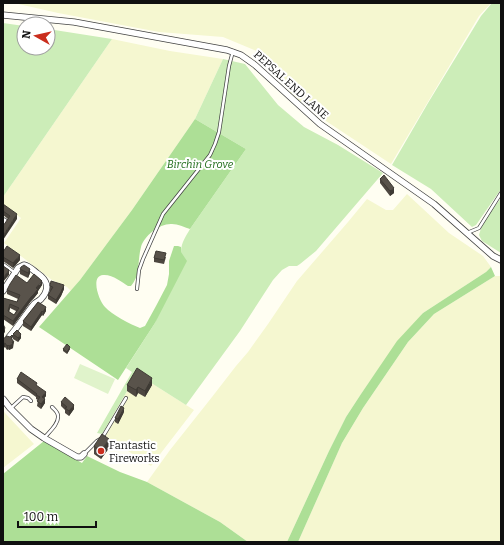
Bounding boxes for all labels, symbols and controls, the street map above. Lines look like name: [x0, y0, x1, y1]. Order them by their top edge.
north arrow: [16, 16, 56, 56]
text: N: [20, 29, 34, 40]
street label: PEPSAL END LANE: [251, 48, 331, 122]
park label: Birchin Grove: [167, 158, 234, 171]
place label: Fantastic Fireworks: [109, 439, 159, 465]
marker: Fantastic Fireworks: [96, 446, 106, 456]
scale bar: [18, 503, 96, 529]
text: 100 m: [24, 510, 59, 524]

